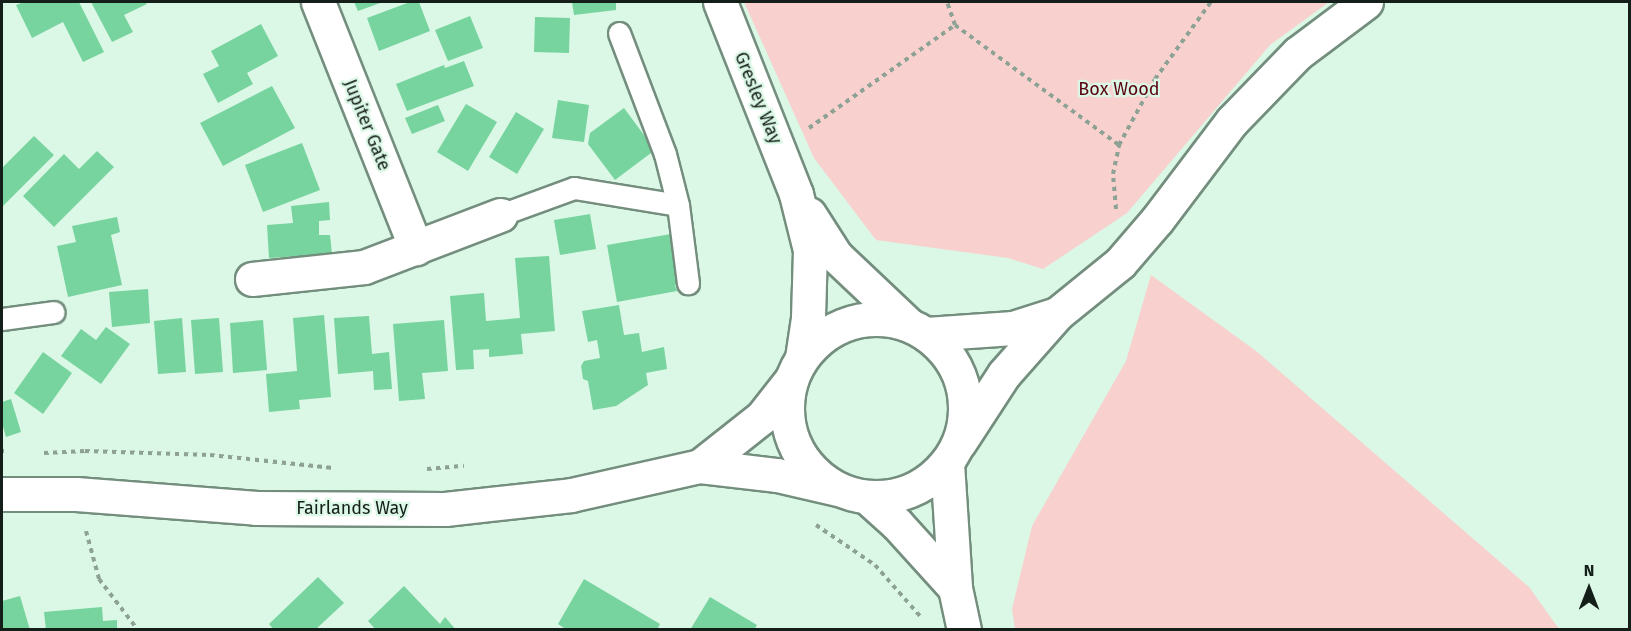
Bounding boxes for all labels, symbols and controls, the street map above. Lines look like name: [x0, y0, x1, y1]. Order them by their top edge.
street label: Gresley Way: [730, 49, 786, 147]
street label: Jupiter Gate: [339, 76, 395, 174]
park label: Box Wood: [1078, 78, 1160, 100]
street label: Fairlands Way: [296, 497, 408, 519]
north arrow: [1559, 559, 1619, 619]
text: N: [1584, 561, 1594, 580]

